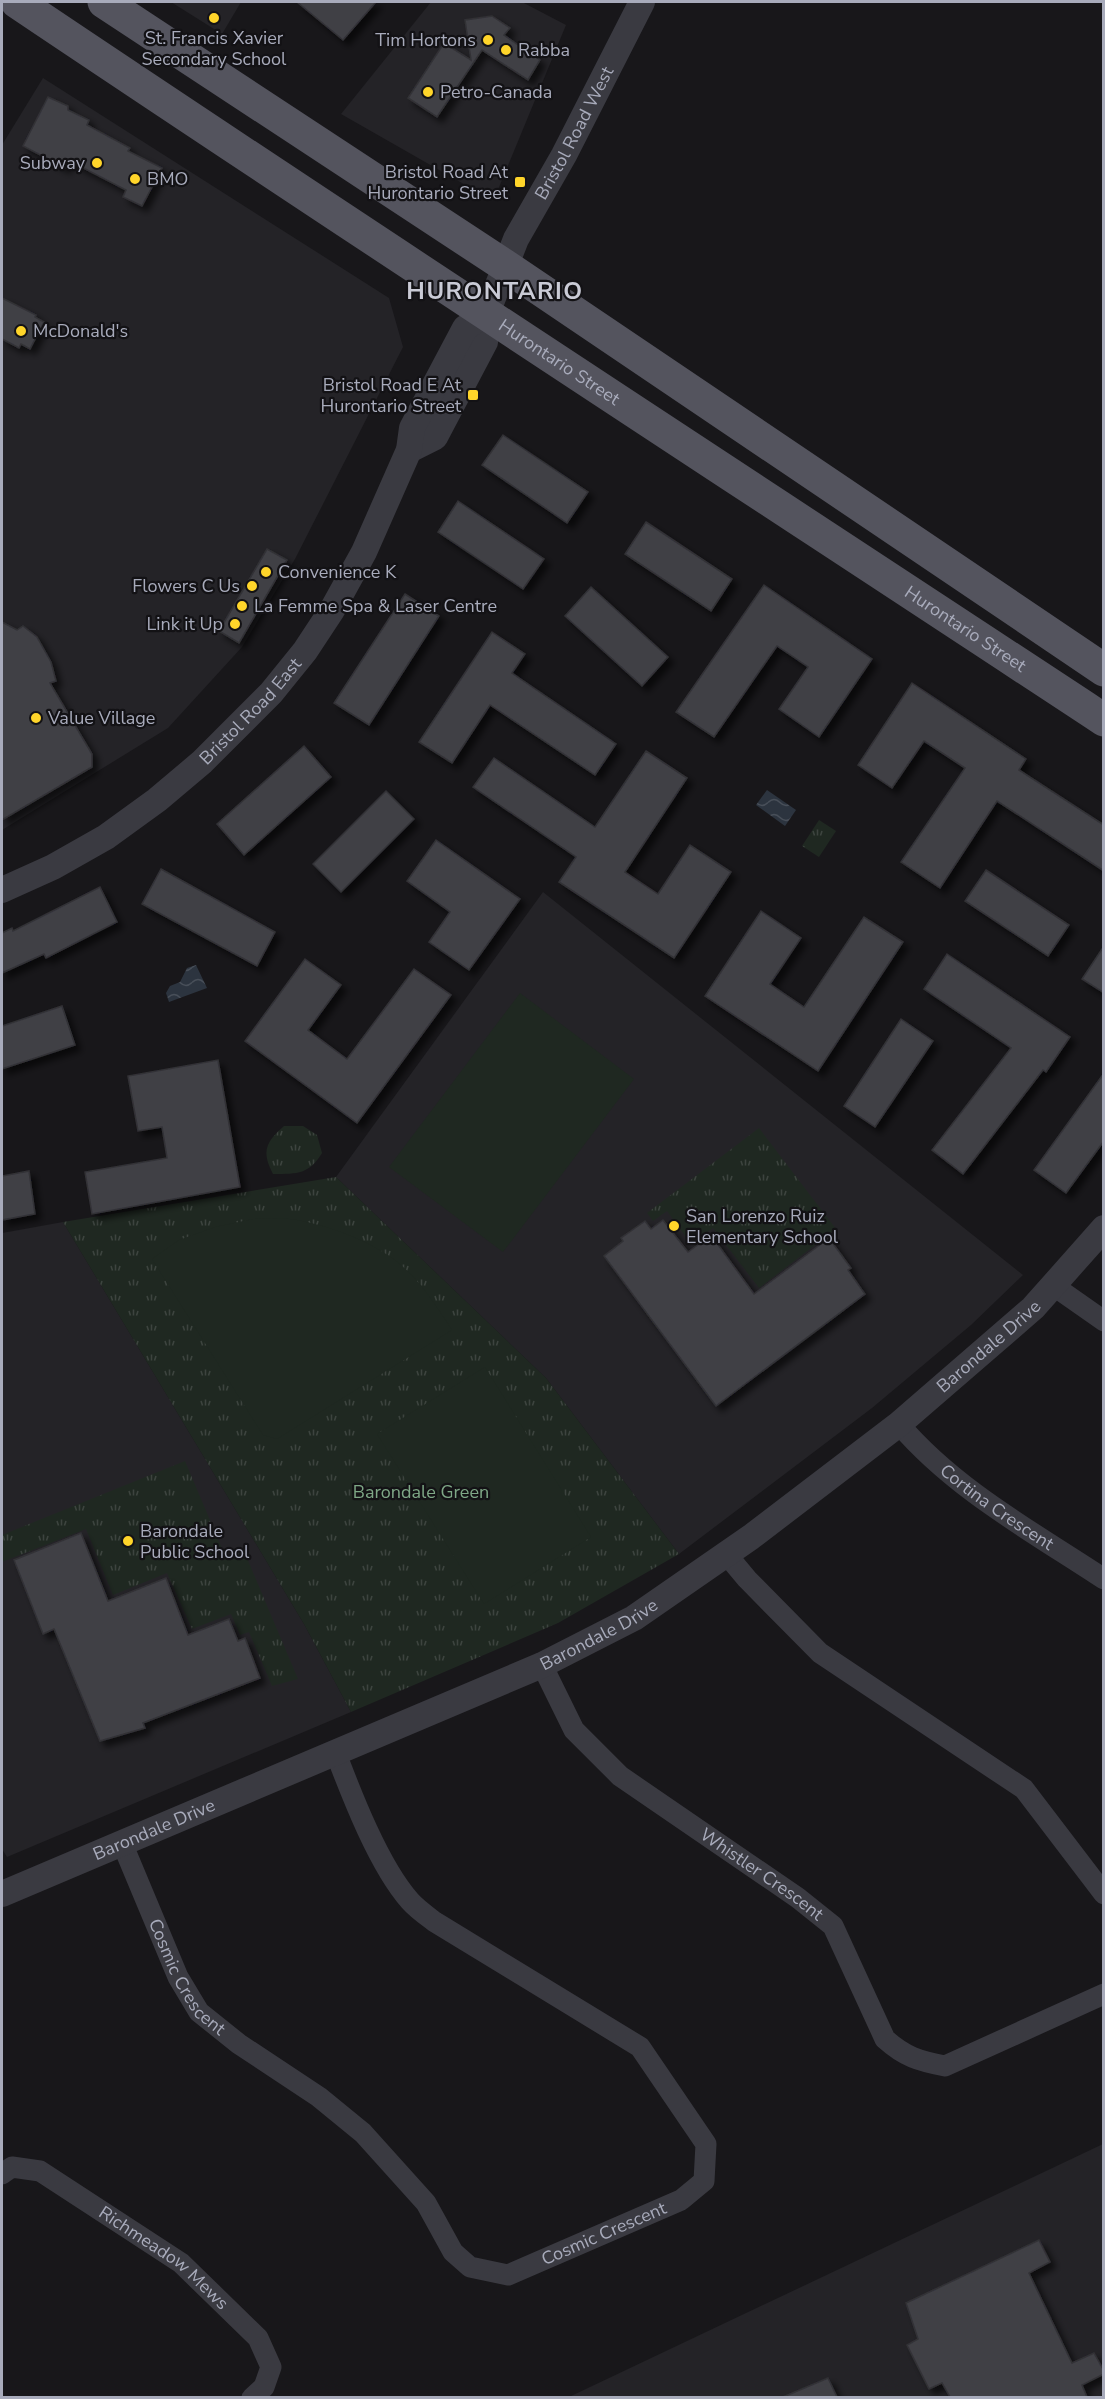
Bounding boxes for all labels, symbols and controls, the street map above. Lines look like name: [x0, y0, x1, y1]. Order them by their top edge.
marker: St. Francis Xavier Secondary School: [207, 11, 221, 25]
place label: St. Francis Xavier Secondary School: [142, 26, 287, 71]
place label: Tim Hortons: [375, 28, 476, 52]
marker: Tim Hortons: [481, 33, 495, 47]
place label: Rabba: [518, 38, 570, 62]
marker: Rabba: [499, 43, 513, 57]
street label: Bristol Road West: [529, 62, 619, 204]
place label: Petro-Canada: [440, 80, 552, 104]
marker: Petro-Canada: [421, 85, 435, 99]
place label: Subway: [20, 151, 86, 175]
marker: Subway: [90, 156, 104, 170]
place label: Bristol Road At Hurontario Street: [367, 160, 509, 205]
place label: BMO: [147, 167, 188, 191]
marker: BMO: [128, 172, 142, 186]
marker: Bristol Road At Hurontario Street: [513, 175, 527, 189]
district label: HURONTARIO: [406, 275, 584, 307]
street label: Hurontario Street: [494, 313, 625, 411]
place label: McDonald's: [33, 319, 128, 343]
marker: McDonald's: [14, 324, 28, 338]
place label: Bristol Road E At Hurontario Street: [320, 373, 462, 418]
marker: Bristol Road E At Hurontario Street: [466, 388, 480, 402]
place label: Convenience K: [278, 560, 397, 584]
marker: Convenience K: [259, 565, 273, 579]
place label: Flowers C Us: [132, 574, 240, 598]
marker: Flowers C Us: [245, 579, 259, 593]
street label: Hurontario Street: [900, 580, 1031, 678]
place label: La Femme Spa & Laser Centre: [254, 594, 497, 618]
marker: La Femme Spa & Laser Centre: [235, 599, 249, 613]
place label: Link it Up: [147, 612, 223, 636]
marker: Link it Up: [228, 617, 242, 631]
street label: Bristol Road East: [194, 652, 307, 770]
place label: Value Village: [47, 706, 155, 730]
marker: Value Village: [29, 711, 43, 725]
place label: San Lorenzo Ruiz Elementary School: [686, 1204, 839, 1249]
marker: San Lorenzo Ruiz Elementary School: [667, 1219, 681, 1233]
street label: Barondale Drive: [931, 1295, 1046, 1398]
street label: Cortina Crescent: [935, 1459, 1059, 1556]
park label: Barondale Green: [353, 1480, 489, 1504]
place label: Barondale Public School: [140, 1519, 250, 1564]
marker: Barondale Public School: [121, 1534, 135, 1548]
street label: Barondale Drive: [536, 1593, 663, 1676]
street label: Barondale Drive: [89, 1793, 219, 1866]
street label: Whistler Crescent: [695, 1822, 829, 1926]
street label: Cosmic Crescent: [143, 1915, 231, 2041]
street label: Cosmic Crescent: [538, 2196, 670, 2271]
street label: Richmeadow Mews: [94, 2201, 234, 2315]

